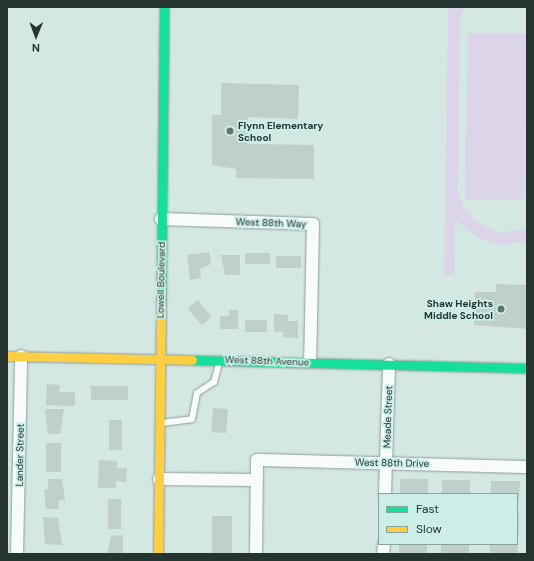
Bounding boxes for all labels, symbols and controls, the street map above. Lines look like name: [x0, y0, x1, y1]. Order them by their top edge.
north arrow: [16, 16, 56, 56]
text: N: [32, 41, 40, 55]
place label: Flynn Elementary School: [238, 119, 323, 142]
marker: Flynn Elementary School: [225, 126, 235, 136]
street label: West 88th Way: [235, 216, 307, 230]
street label: Lowell Boulevard: [154, 242, 168, 318]
place label: Shaw Heights Middle School: [424, 297, 493, 320]
marker: Shaw Heights Middle School: [496, 304, 506, 314]
street label: West 88th Avenue: [224, 354, 310, 368]
street label: Meade Street: [381, 386, 395, 448]
street label: Lander Street: [13, 423, 27, 487]
street label: West 88th Drive: [355, 456, 429, 470]
legend: [378, 493, 518, 545]
text: Fast: [416, 501, 439, 517]
text: Slow: [416, 521, 442, 537]

